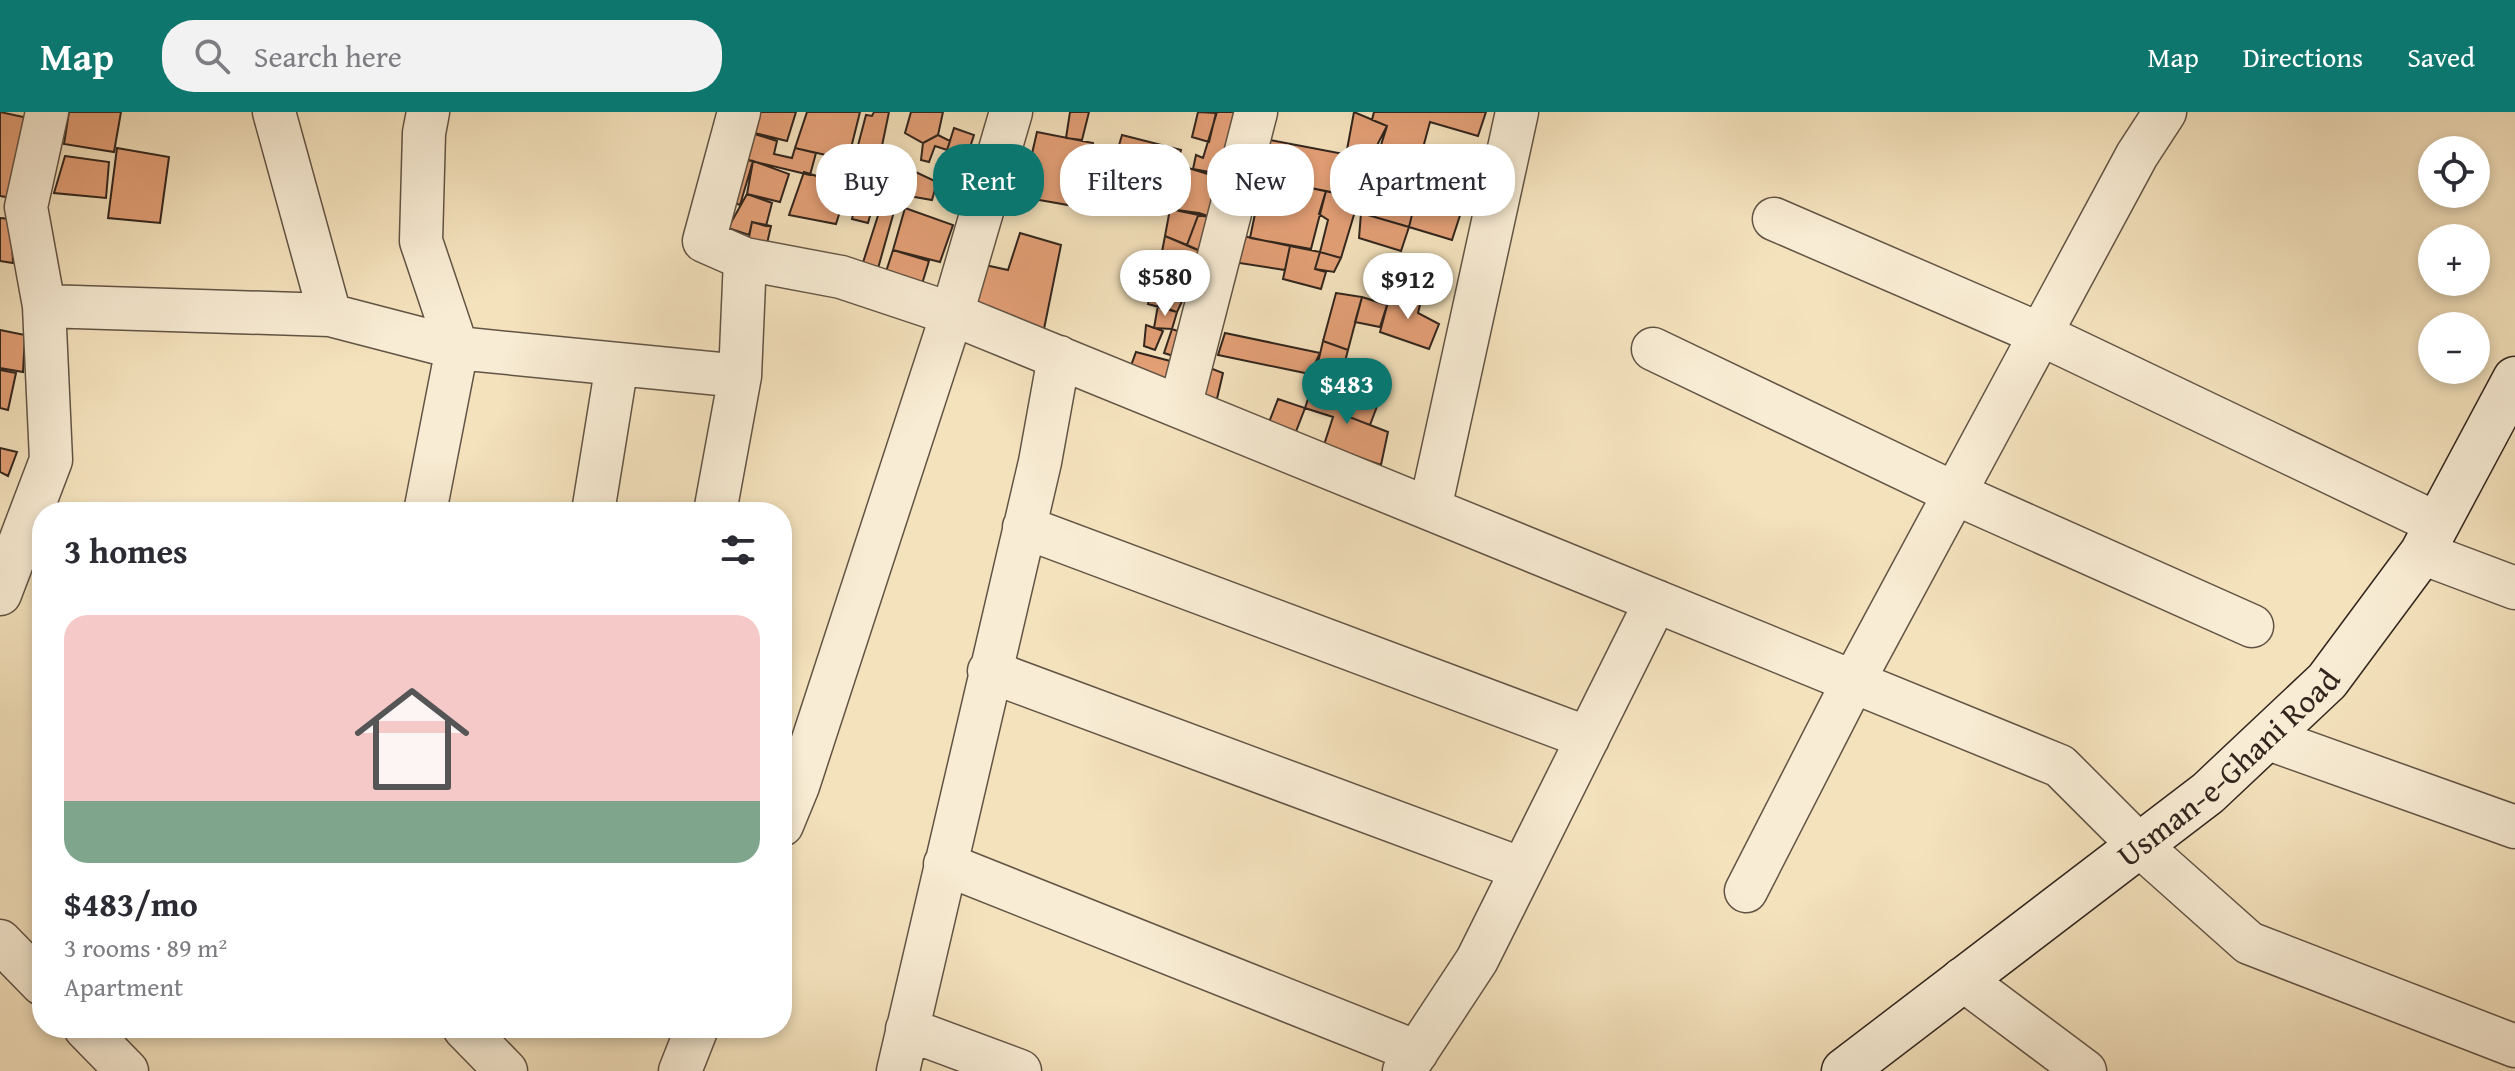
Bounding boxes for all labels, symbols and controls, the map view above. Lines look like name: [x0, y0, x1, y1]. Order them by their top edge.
search box: [162, 20, 722, 92]
text: Map: [40, 28, 114, 84]
icon: search: [190, 34, 234, 78]
text: Search here: [254, 34, 402, 78]
text: Map: [2147, 36, 2199, 77]
text: Directions: [2243, 36, 2363, 77]
text: Saved: [2407, 36, 2475, 77]
map controls: [2418, 136, 2490, 384]
button: locate: [2418, 136, 2490, 208]
chip: Buy: [816, 144, 917, 216]
chip: Rent: [933, 144, 1044, 216]
chip: Filters: [1060, 144, 1191, 216]
chip: New: [1207, 144, 1314, 216]
chip: Apartment: [1330, 144, 1515, 216]
button: +: [2418, 224, 2490, 296]
pin: $580: [1118, 250, 1212, 318]
pin: $912: [1361, 253, 1455, 321]
text: $580: [1138, 256, 1192, 295]
text: $912: [1381, 259, 1435, 298]
button: −: [2418, 312, 2490, 384]
pin: $483: [1300, 358, 1394, 426]
text: $483: [1320, 364, 1374, 403]
text: 3 homes: [64, 526, 188, 575]
icon: filters: [716, 528, 760, 572]
street label: Usman-e-Ghani Road: [2106, 659, 2351, 878]
icon: home: [340, 667, 484, 811]
text: $483/mo: [64, 879, 198, 928]
text: 3 rooms · 89 m²: [64, 928, 227, 967]
text: Apartment: [64, 967, 183, 1006]

